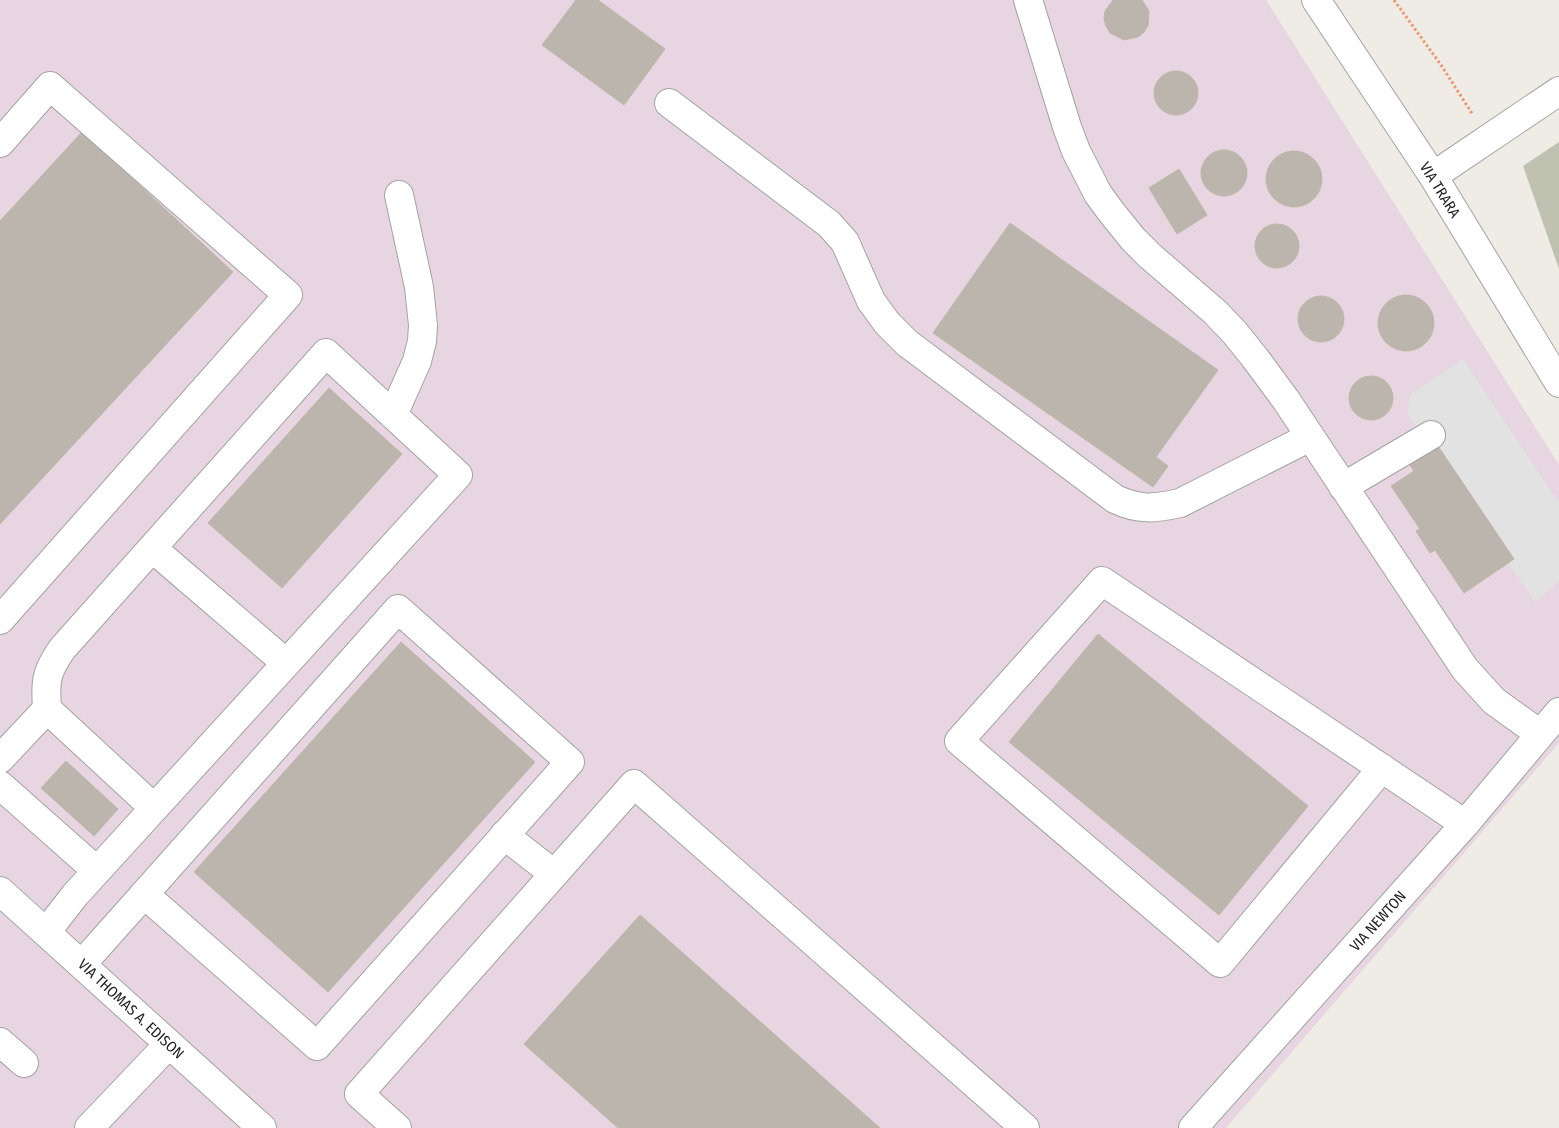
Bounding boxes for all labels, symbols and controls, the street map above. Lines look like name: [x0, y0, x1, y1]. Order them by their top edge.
street label: VIA TRARA: [1416, 159, 1464, 221]
street label: VIA NEWTON: [1346, 887, 1410, 955]
street label: VIA THOMAS A. EDISON: [74, 955, 188, 1063]

